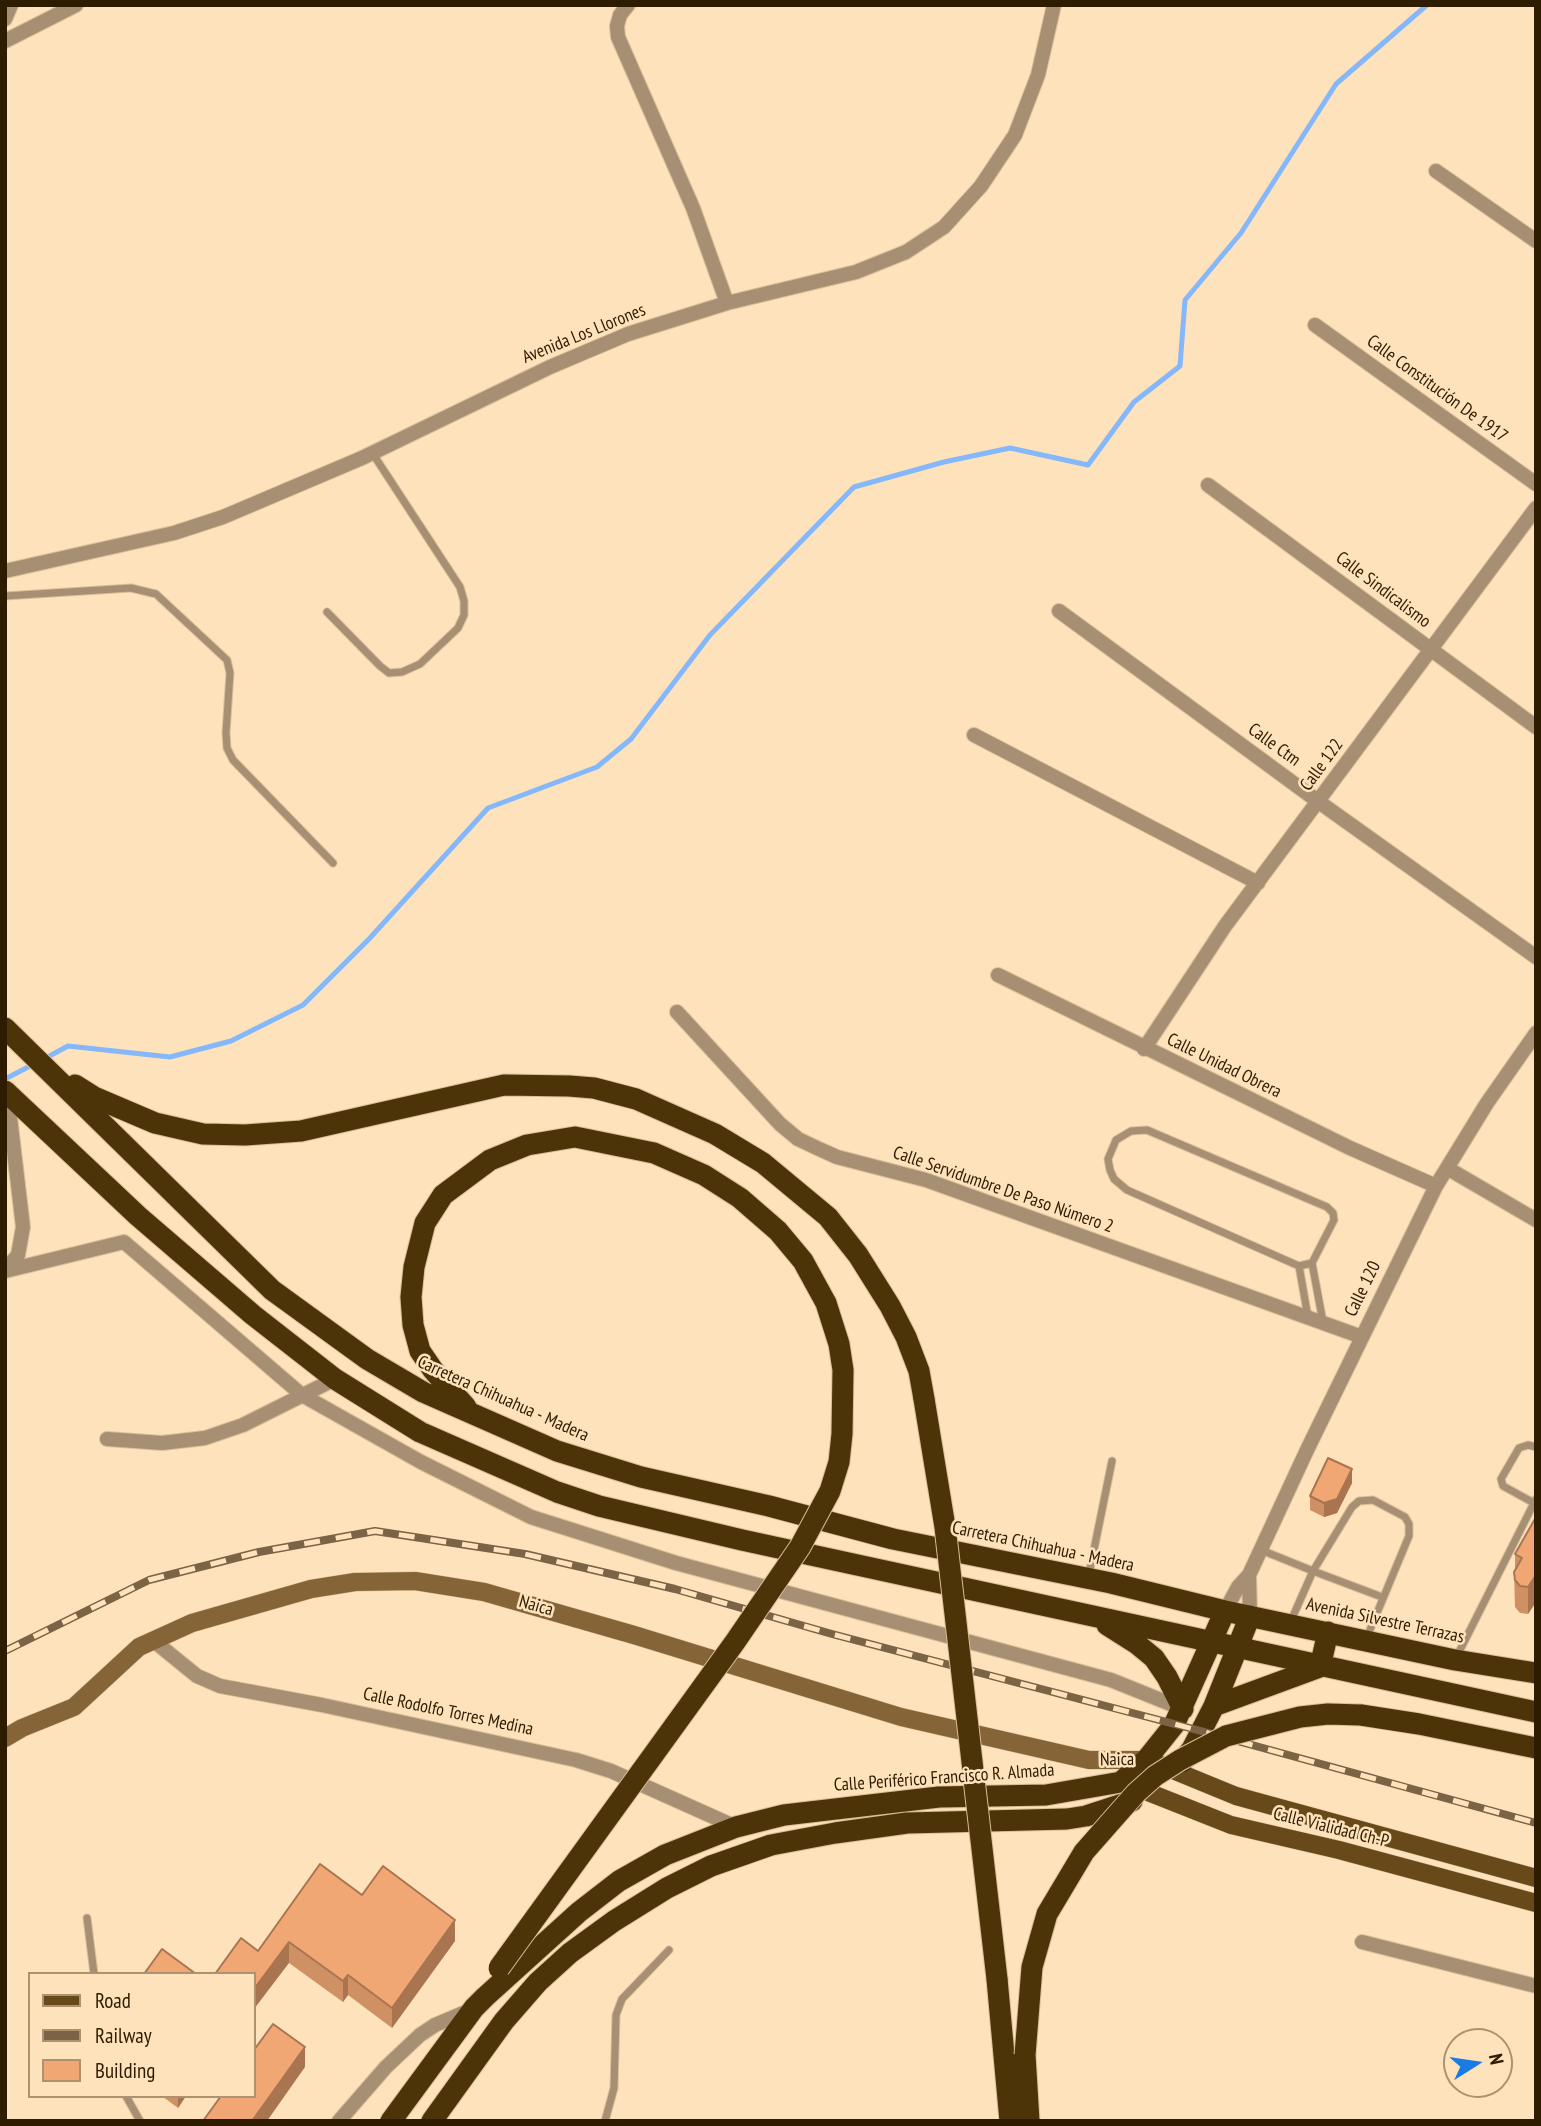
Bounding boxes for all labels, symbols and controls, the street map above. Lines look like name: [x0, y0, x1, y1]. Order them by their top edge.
street label: Avenida Los Llorones: [519, 299, 649, 369]
street label: Calle Constitución De 1917: [1362, 331, 1512, 447]
street label: Calle Sindicalismo: [1331, 547, 1435, 633]
street label: Calle Ctm: [1244, 719, 1304, 771]
street label: Calle 122: [1296, 735, 1348, 795]
street label: Calle Unidad Obrera: [1163, 1029, 1285, 1103]
street label: Calle Servidumbre De Paso Número 2: [890, 1142, 1116, 1238]
street label: Calle 120: [1340, 1258, 1386, 1320]
street label: Carretera Chihuahua - Madera: [414, 1351, 592, 1447]
street label: Carretera Chihuahua - Madera: [950, 1517, 1136, 1577]
street label: Naica: [516, 1591, 556, 1621]
street label: Avenida Silvestre Terrazas: [1304, 1594, 1466, 1648]
street label: Calle Rodolfo Torres Medina: [361, 1683, 535, 1741]
street label: Naica: [1100, 1749, 1134, 1771]
street label: Calle Periférico Francisco R. Almada: [833, 1760, 1055, 1796]
street label: Calle Vialidad Ch-P: [1271, 1803, 1391, 1853]
legend: [28, 1972, 256, 2098]
text: Road: [95, 1987, 131, 2014]
text: Railway: [95, 2022, 152, 2049]
north arrow: [1443, 2028, 1513, 2098]
text: N: [1484, 2052, 1509, 2067]
text: Building: [95, 2057, 155, 2084]

